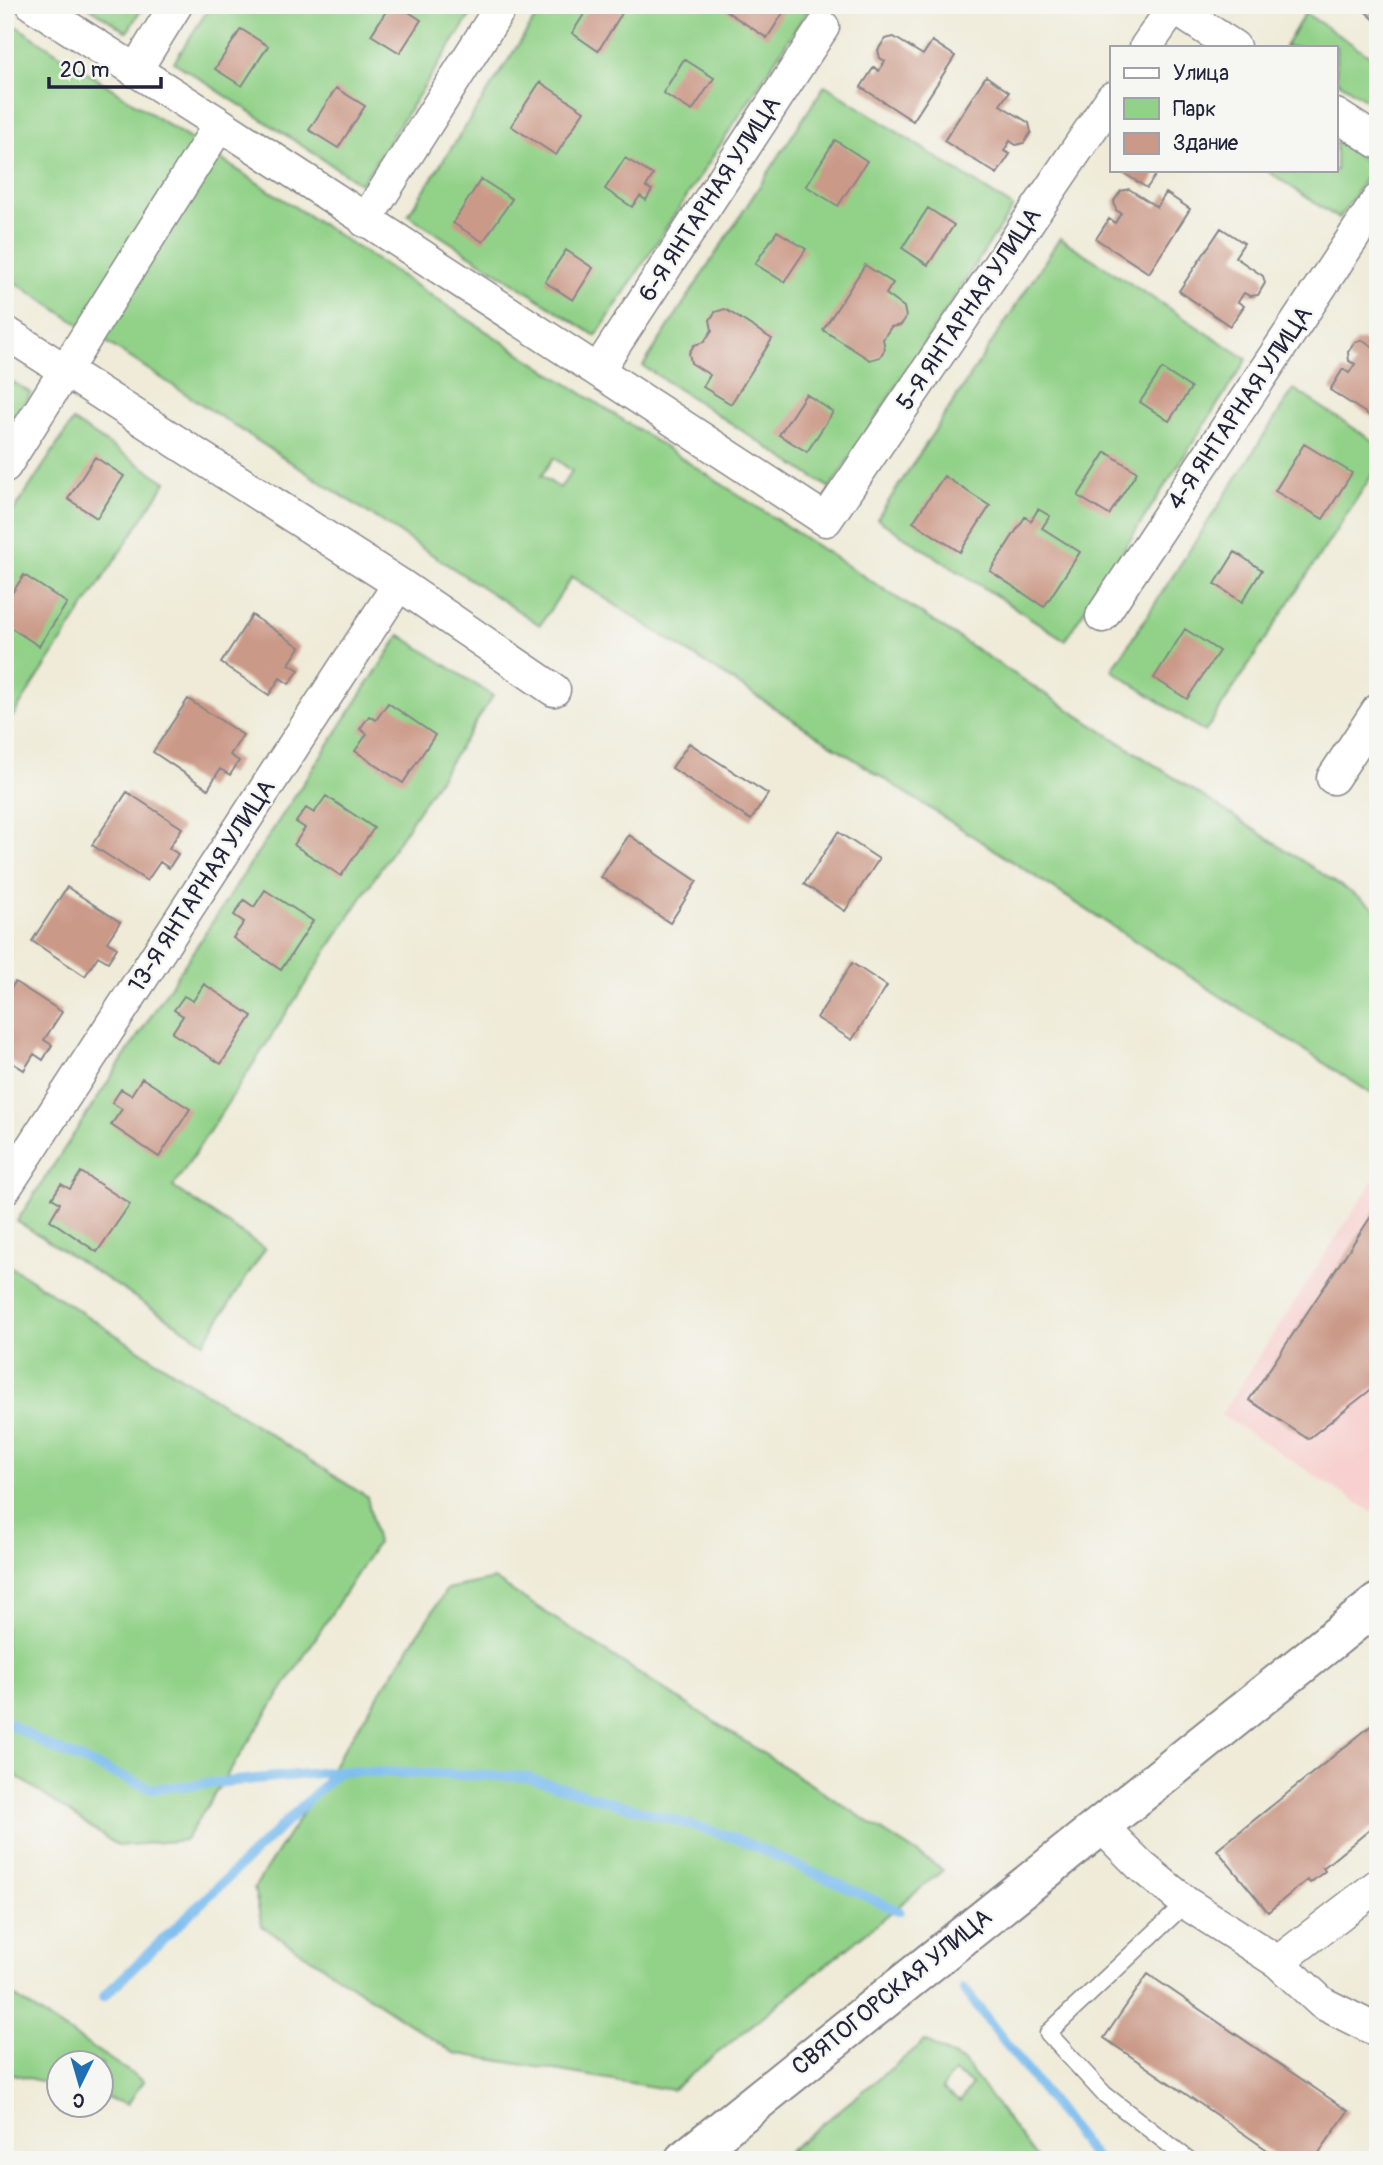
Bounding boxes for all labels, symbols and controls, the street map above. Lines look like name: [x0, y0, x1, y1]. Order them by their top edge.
scale bar: [49, 46, 161, 90]
legend: [1110, 46, 1338, 172]
text: 20 m: [60, 57, 109, 84]
text: Улица: [1173, 60, 1229, 87]
street label: 6-Я ЯНТАРНАЯ УЛИЦА: [633, 91, 787, 307]
text: Парк: [1173, 96, 1216, 123]
text: Здание: [1173, 130, 1239, 157]
street label: 5-Я ЯНТАРНАЯ УЛИЦА: [890, 202, 1048, 416]
street label: 4-Я ЯНТАРНАЯ УЛИЦА: [1161, 301, 1319, 515]
street label: 13-Я ЯНТАРНАЯ УЛИЦА: [122, 774, 282, 998]
street label: СВЯТОГОРСКАЯ УЛИЦА: [786, 1902, 998, 2082]
north arrow: [46, 2050, 116, 2120]
text: С: [71, 2087, 85, 2112]

